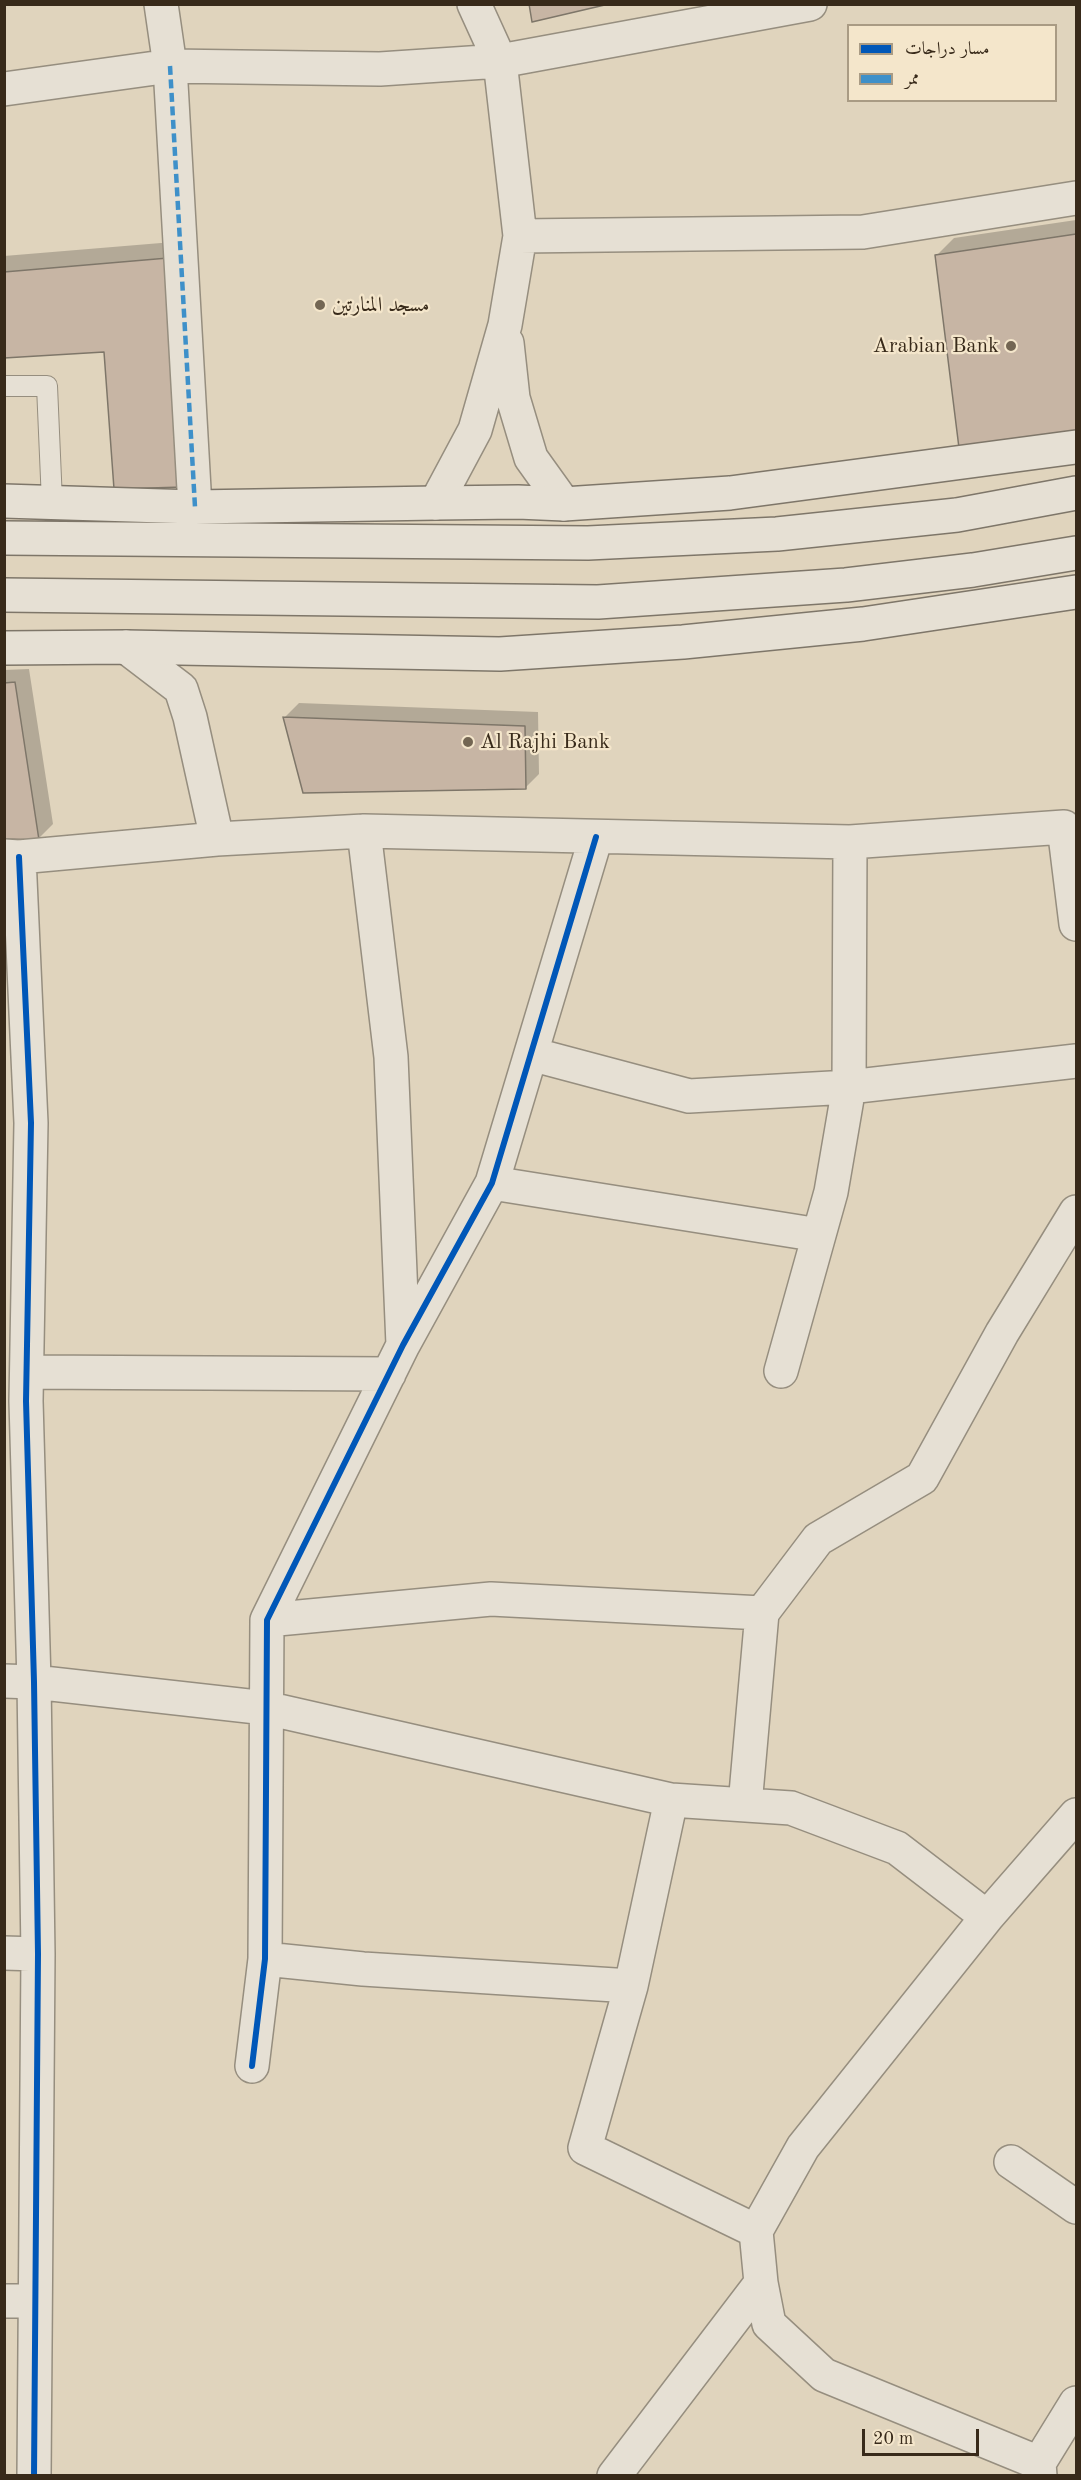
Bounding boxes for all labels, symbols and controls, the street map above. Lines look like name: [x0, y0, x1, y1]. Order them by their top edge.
legend: [847, 24, 1057, 102]
text: مسار دراجات: [905, 40, 989, 58]
text: ممر: [905, 70, 919, 88]
place label: مسجد المنارتين: [332, 292, 429, 318]
marker: مسجد المنارتين: [313, 298, 327, 312]
place label: Arabian Bank: [873, 333, 999, 359]
marker: Arabian Bank: [1004, 339, 1018, 353]
place label: Al Rajhi Bank: [480, 729, 610, 755]
marker: Al Rajhi Bank: [461, 735, 475, 749]
scale bar: [865, 2417, 982, 2455]
text: 20 m: [873, 2430, 913, 2448]

